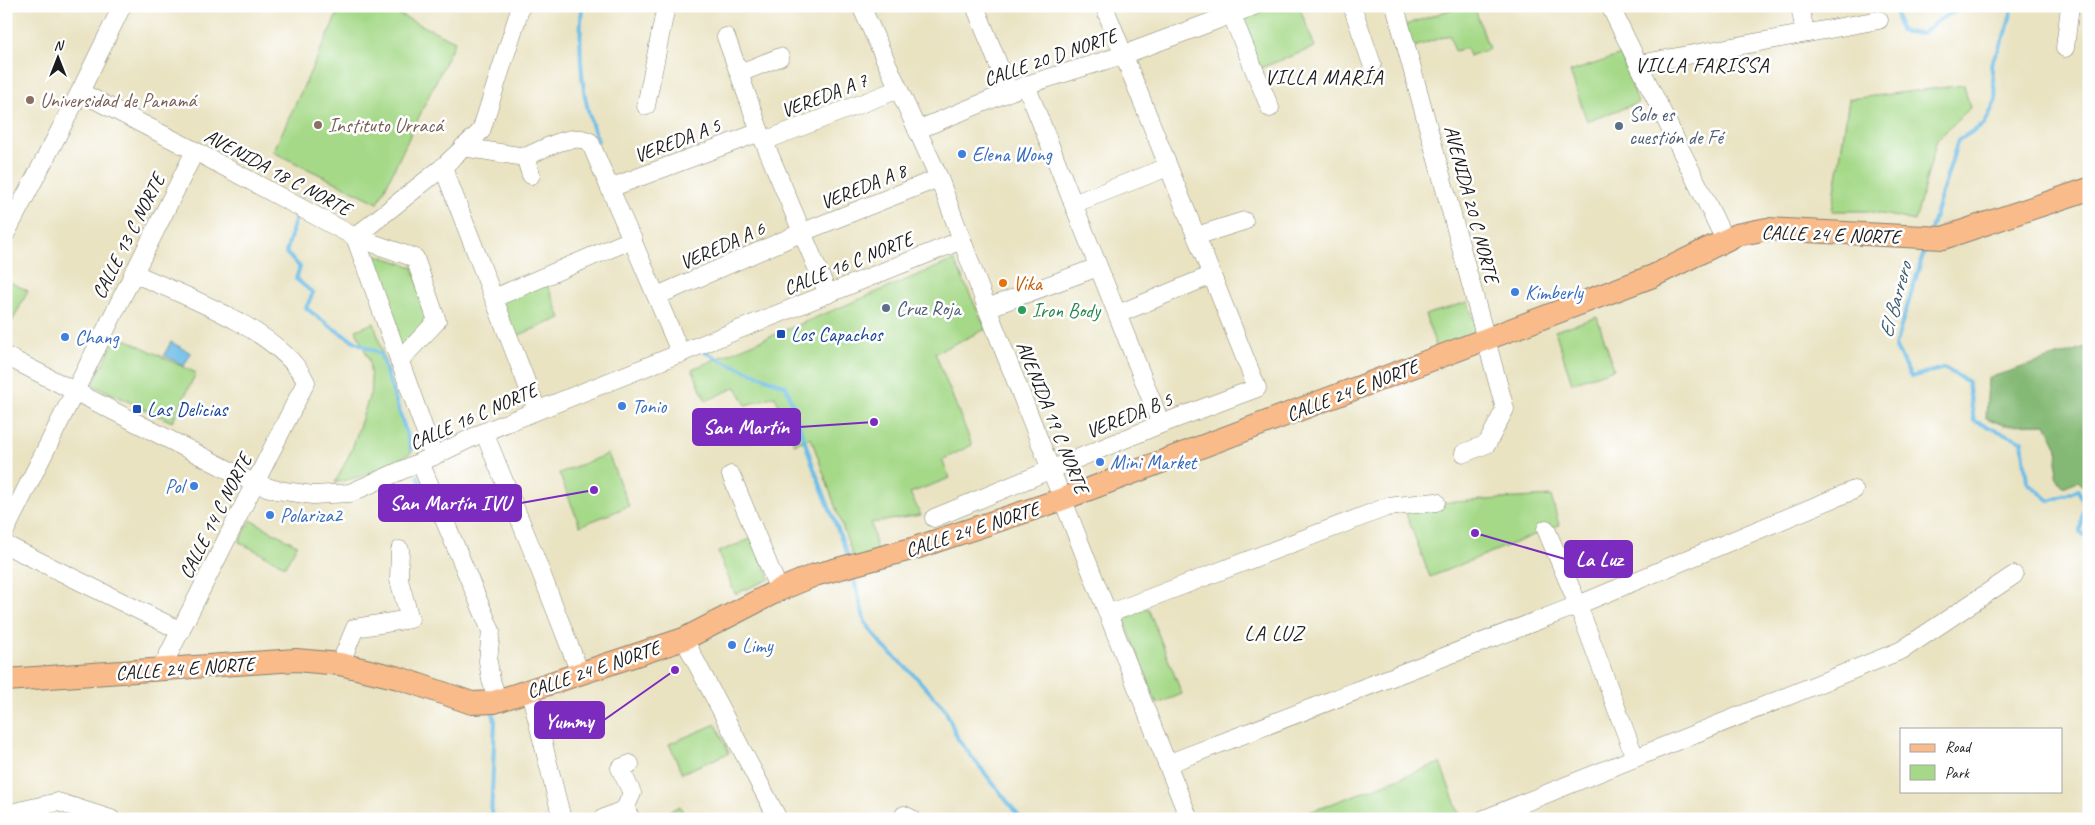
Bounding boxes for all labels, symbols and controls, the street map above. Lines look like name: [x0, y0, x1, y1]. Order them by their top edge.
street label: CALLE 20 D NORTE: [980, 22, 1123, 92]
north arrow: [32, 32, 82, 82]
text: N: [54, 37, 65, 54]
district label: VILLA FARISSA: [1635, 52, 1770, 78]
district label: VILLA MARÍA: [1265, 64, 1384, 90]
street label: VEREDA A 7: [777, 67, 872, 123]
place label: Universidad de Panamá: [40, 88, 198, 113]
marker: Universidad de Panamá: [24, 94, 36, 106]
place label: Solo es cuestión de Fé: [1629, 102, 1726, 150]
street label: VEREDA A 5: [630, 112, 725, 168]
place label: Instituto Urracá: [328, 113, 445, 138]
marker: Instituto Urracá: [312, 119, 324, 131]
marker: Solo es cuestión de Fé: [1613, 120, 1625, 132]
street label: AVENIDA 18 C NORTE: [200, 123, 358, 223]
street label: AVENIDA 20 C NORTE: [1438, 123, 1505, 289]
place label: Elena Wong: [972, 142, 1053, 167]
marker: Elena Wong: [956, 148, 968, 160]
street label: VEREDA A 8: [817, 157, 912, 215]
street label: CALLE 13 C NORTE: [86, 167, 172, 303]
street label: VEREDA A 6: [676, 215, 770, 275]
street label: CALLE 24 E NORTE: [1761, 220, 1904, 250]
street label: CALLE 16 C NORTE: [780, 225, 919, 301]
water label: El Barrero: [1873, 257, 1918, 340]
place label: Vika: [1013, 271, 1044, 296]
marker: Vika: [997, 277, 1009, 289]
place label: Kimberly: [1525, 280, 1584, 305]
marker: Kimberly: [1509, 286, 1521, 298]
place label: Cruz Roja: [896, 296, 962, 321]
place label: Iron Body: [1032, 298, 1102, 323]
marker: Cruz Roja: [880, 302, 892, 314]
marker: Iron Body: [1016, 304, 1028, 316]
place label: Los Capachos: [791, 322, 884, 347]
place label: Chang: [75, 325, 120, 350]
marker: Los Capachos: [775, 328, 787, 340]
marker: Chang: [59, 331, 71, 343]
street label: AVENIDA 19 C NORTE: [1011, 337, 1096, 500]
street label: CALLE 24 E NORTE: [1283, 353, 1424, 427]
street label: CALLE 16 C NORTE: [406, 376, 544, 456]
street label: VEREDA B 5: [1082, 386, 1177, 444]
place label: Tonio: [632, 394, 667, 419]
place label: Las Delicias: [147, 397, 229, 422]
marker: Tonio: [616, 400, 628, 412]
marker: Las Delicias: [131, 403, 143, 415]
callout: San Martín: [693, 409, 800, 445]
text: San Martín: [703, 414, 790, 440]
street label: CALLE 14 C NORTE: [173, 447, 259, 583]
place label: Mini Market: [1110, 450, 1199, 475]
marker: Mini Market: [1094, 456, 1106, 468]
place label: Pol: [165, 474, 188, 499]
marker: Pol: [188, 480, 200, 492]
callout: San Martín IVU: [379, 485, 521, 521]
text: San Martín IVU: [390, 490, 514, 516]
street label: CALLE 24 E NORTE: [902, 495, 1045, 563]
place label: Polariza2: [280, 503, 344, 528]
marker: Polariza2: [264, 509, 276, 521]
callout: La Luz: [1565, 541, 1632, 577]
text: La Luz: [1576, 546, 1625, 572]
district label: LA LUZ: [1244, 620, 1306, 646]
place label: Limy: [742, 633, 774, 658]
street label: CALLE 24 E NORTE: [523, 634, 666, 704]
marker: Limy: [726, 639, 738, 651]
street label: CALLE 24 E NORTE: [115, 651, 258, 686]
callout: Yummy: [535, 702, 604, 738]
text: Yummy: [544, 708, 596, 734]
legend: [1900, 728, 2062, 792]
text: Road: [1945, 738, 1972, 757]
text: Park: [1945, 764, 1970, 783]

